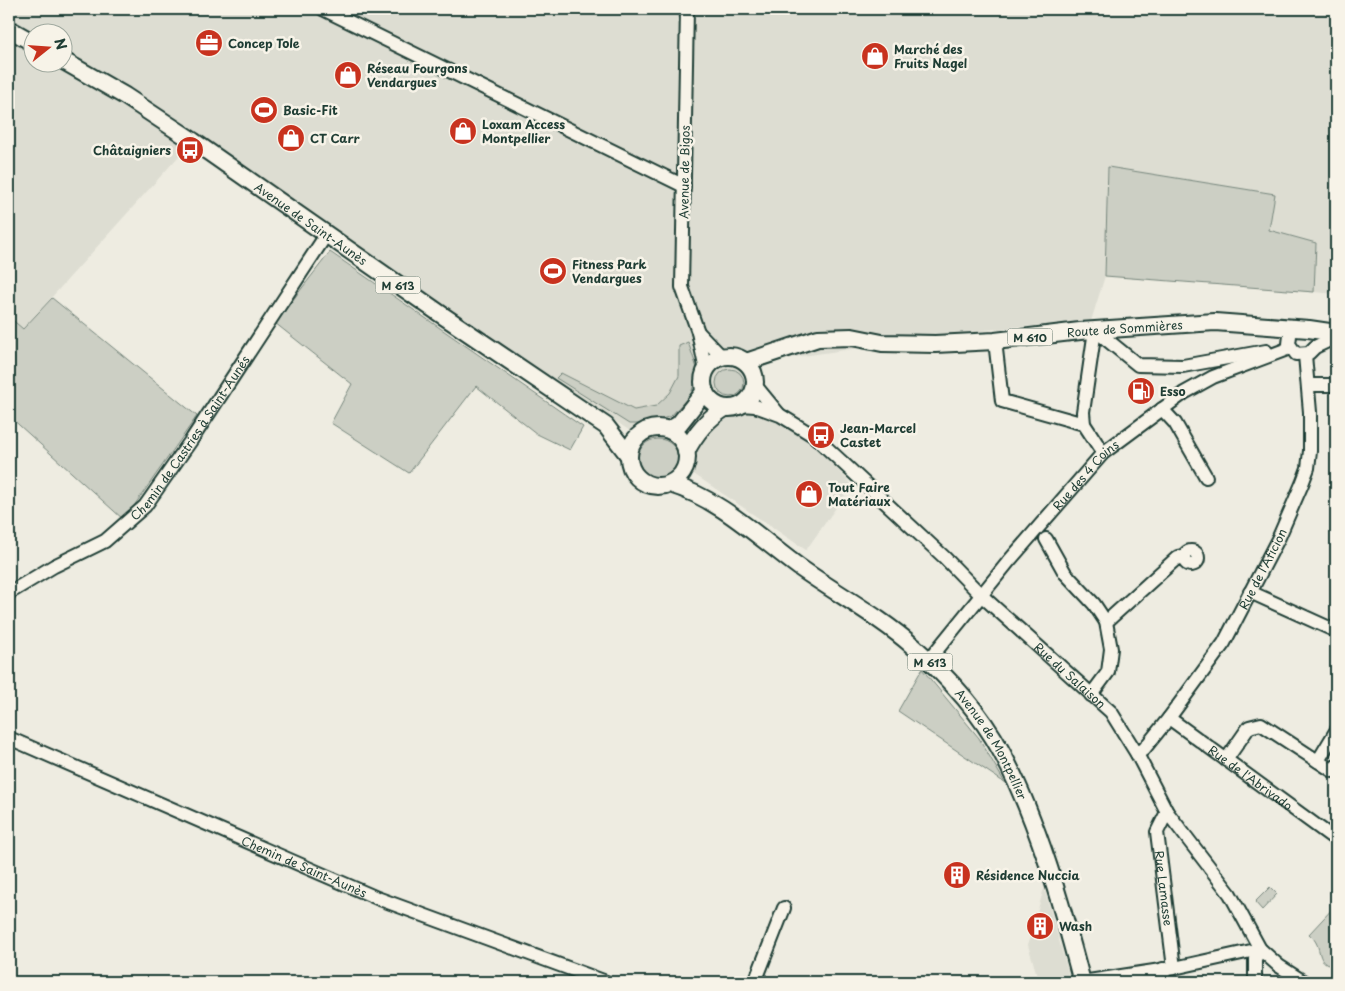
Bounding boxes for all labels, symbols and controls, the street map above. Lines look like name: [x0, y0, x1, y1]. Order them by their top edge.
north arrow: [22, 22, 72, 72]
office icon: Concep Tole: [194, 28, 224, 58]
place label: Concep Tole: [228, 34, 300, 52]
text: N: [49, 36, 73, 52]
place label: Marché des Fruits Nagel: [894, 40, 967, 72]
shop icon: Marché des Fruits Nagel: [860, 41, 890, 71]
place label: Réseau Fourgons Vendargues: [367, 59, 468, 91]
shop icon: Réseau Fourgons Vendargues: [333, 60, 363, 90]
sports icon: Basic-Fit: [249, 95, 279, 125]
place label: Basic-Fit: [283, 101, 338, 119]
place label: Loxam Access Montpellier: [482, 115, 565, 147]
shop icon: Loxam Access Montpellier: [448, 116, 478, 146]
shop icon: CT Carr: [276, 123, 306, 153]
street label: Avenue de Bigos: [674, 124, 694, 219]
place label: CT Carr: [310, 129, 361, 147]
bus stop icon: Châtaigniers: [175, 135, 205, 165]
place label: Châtaigniers: [93, 141, 171, 159]
street label: Avenue de Saint-Aunès: [251, 178, 371, 269]
place label: Fitness Park Vendargues: [572, 255, 647, 287]
sports icon: Fitness Park Vendargues: [538, 256, 568, 286]
road number: M 613: [376, 276, 420, 294]
street label: Route de Sommières: [1066, 315, 1184, 341]
road number: M 610: [1008, 328, 1052, 346]
street label: Chemin de Castries à Saint-Aunés: [126, 351, 254, 524]
fuel station icon: Esso: [1126, 376, 1156, 406]
place label: Esso: [1160, 382, 1186, 400]
place label: Jean-Marcel Castet: [840, 419, 916, 451]
bus stop icon: Jean-Marcel Castet: [806, 420, 836, 450]
street label: Rue des 4 Coins: [1048, 435, 1123, 514]
place label: Tout Faire Matériaux: [828, 478, 891, 510]
shop icon: Tout Faire Matériaux: [794, 479, 824, 509]
street label: Rue de l'Aficion: [1234, 525, 1291, 613]
street label: Rue du Salaison: [1030, 638, 1110, 712]
road number: M 613: [908, 654, 952, 670]
street label: Avenue de Montpellier: [951, 685, 1032, 803]
street label: Rue de l'Abrivado: [1205, 741, 1297, 815]
street label: Chemin de Saint-Aunès: [239, 831, 370, 902]
street label: Rue Lamasse: [1150, 850, 1178, 927]
building icon: Résidence Nuccia: [942, 860, 972, 890]
place label: Résidence Nuccia: [976, 866, 1080, 884]
building icon: Wash: [1025, 911, 1055, 941]
place label: Wash: [1059, 917, 1092, 935]

